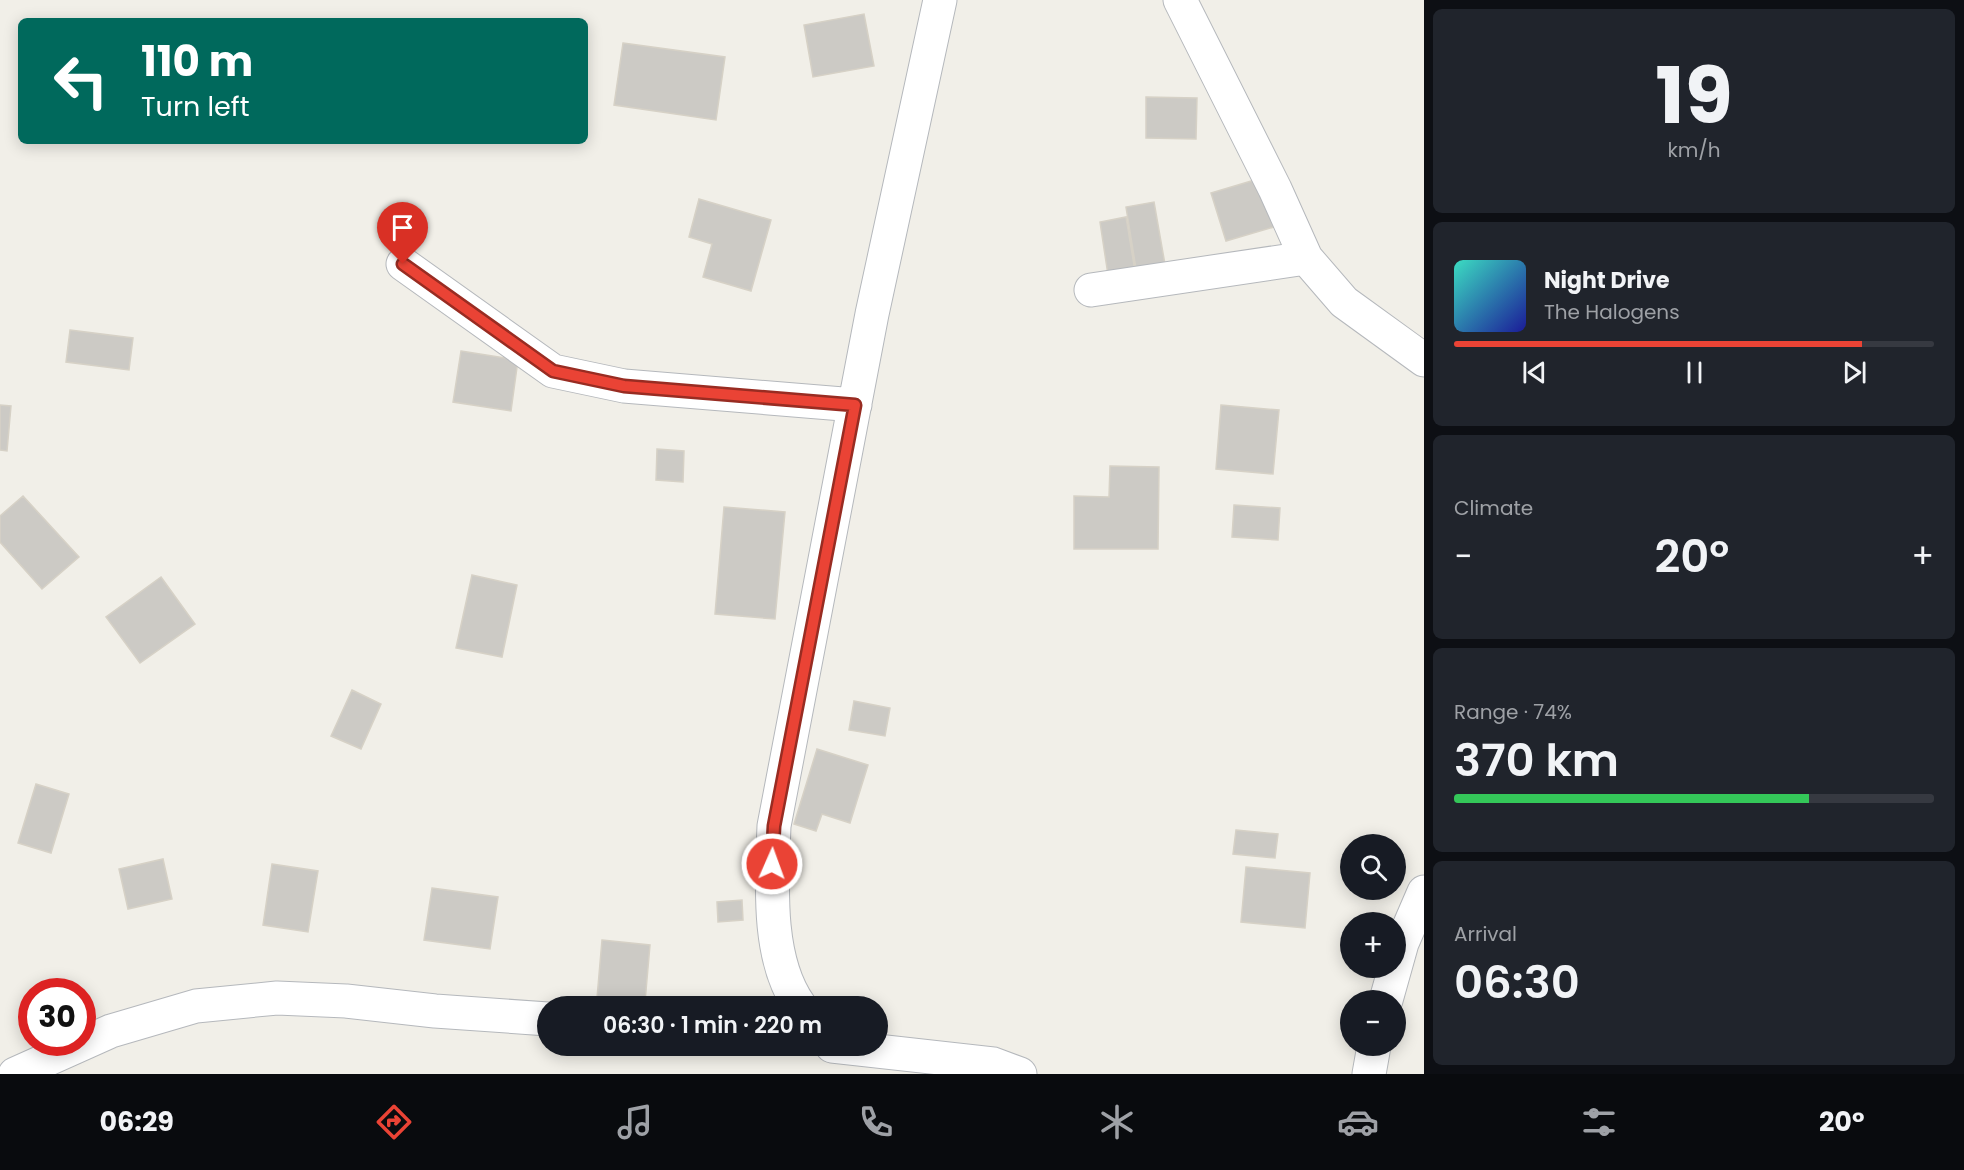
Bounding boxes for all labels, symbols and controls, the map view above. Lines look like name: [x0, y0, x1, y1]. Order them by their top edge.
text: 110 m: [141, 32, 253, 91]
text: 19: [1655, 41, 1733, 150]
icon: left: [42, 42, 120, 120]
text: Turn left: [141, 88, 250, 125]
text: km/h: [1667, 136, 1721, 164]
pin: [377, 202, 428, 264]
icon: arrive: [386, 211, 419, 244]
text: Night Drive: [1544, 265, 1670, 296]
text: The Halogens: [1544, 298, 1680, 326]
icon: previous: [1518, 356, 1551, 389]
icon: pause: [1678, 356, 1711, 389]
icon: next: [1838, 356, 1871, 389]
text: Climate: [1454, 494, 1533, 522]
text: 20°: [1654, 525, 1729, 588]
text: −: [1454, 533, 1472, 580]
text: +: [1911, 533, 1934, 580]
text: Range · 74%: [1454, 698, 1572, 726]
text: 370 km: [1454, 729, 1619, 792]
position arrow: [740, 832, 804, 896]
map controls: [1340, 834, 1406, 1056]
button: search: [1340, 834, 1406, 900]
button: +: [1340, 912, 1406, 978]
text: Arrival: [1454, 920, 1517, 948]
text: 06:30: [1454, 951, 1580, 1014]
speed limit sign: 30: [18, 978, 96, 1056]
button: −: [1340, 990, 1406, 1056]
text: 06:30 · 1 min · 220 m: [603, 1010, 822, 1041]
icon: directions: [373, 1101, 415, 1143]
icon: music: [614, 1101, 656, 1143]
icon: phone: [855, 1101, 897, 1143]
icon: climate: [1096, 1101, 1138, 1143]
icon: car: [1337, 1101, 1379, 1143]
icon: filters: [1578, 1101, 1620, 1143]
text: 06:29: [99, 1103, 174, 1140]
text: 20°: [1819, 1103, 1864, 1140]

